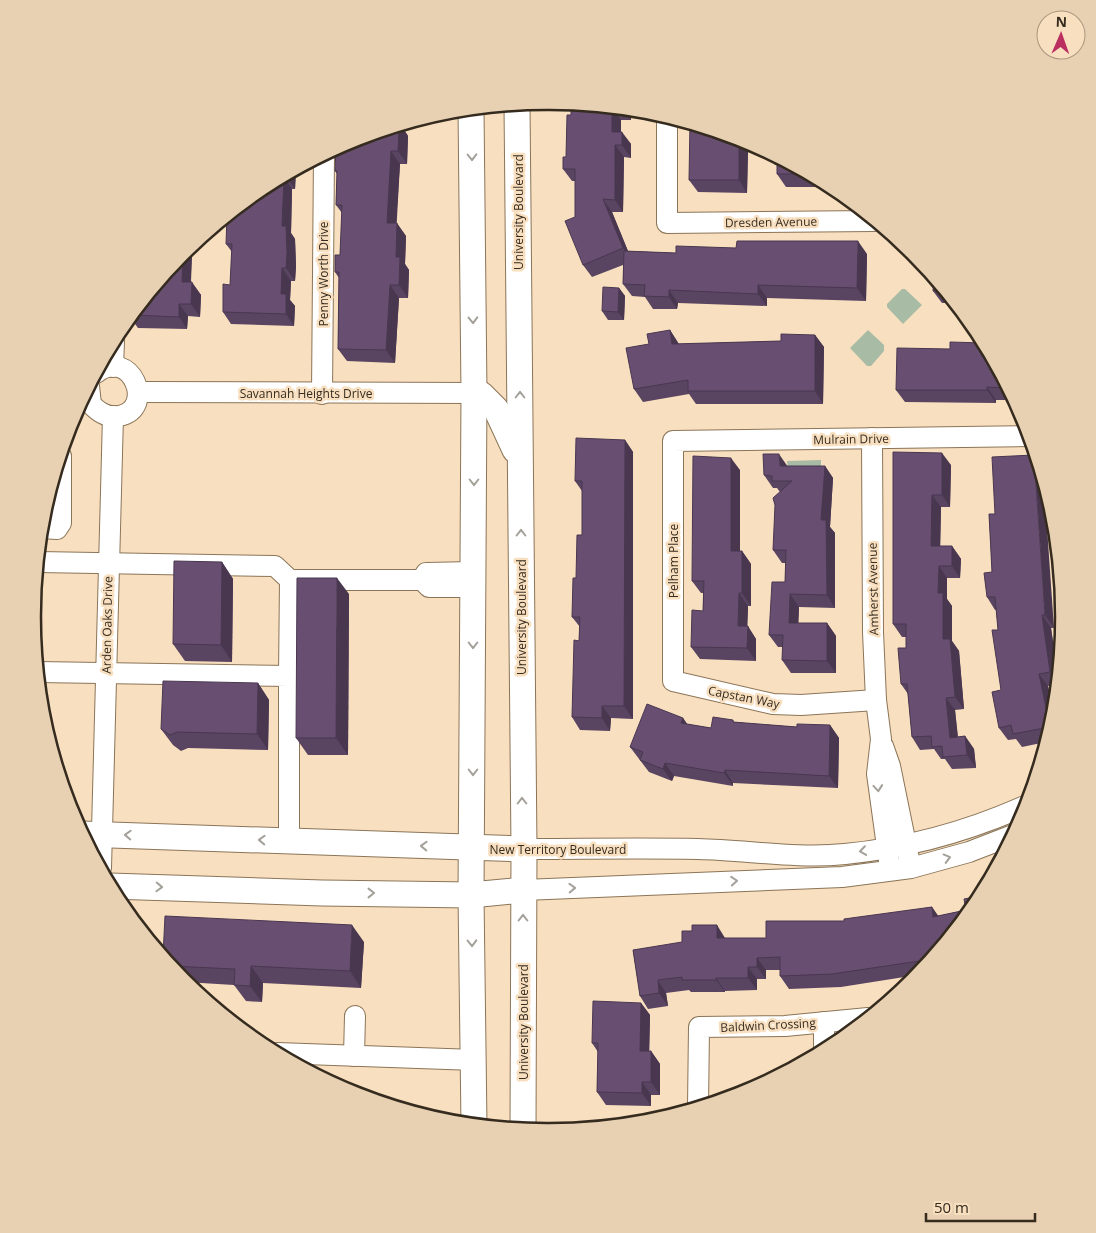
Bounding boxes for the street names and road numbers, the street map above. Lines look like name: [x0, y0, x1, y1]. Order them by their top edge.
street label: University Boulevard: [510, 154, 527, 270]
street label: Dresden Avenue: [725, 213, 818, 231]
street label: Penny Worth Drive: [315, 221, 332, 327]
street label: Savannah Heights Drive: [240, 385, 373, 402]
street label: Mulrain Drive: [813, 430, 889, 448]
street label: Pelham Place: [665, 523, 682, 598]
street label: Amherst Avenue: [864, 542, 882, 635]
street label: University Boulevard: [513, 559, 530, 675]
street label: Arden Oaks Drive: [98, 576, 116, 674]
street label: Capstan Way: [707, 682, 782, 712]
street label: New Territory Boulevard: [490, 841, 626, 858]
street label: University Boulevard: [515, 964, 532, 1080]
street label: Baldwin Crossing: [720, 1014, 817, 1036]

